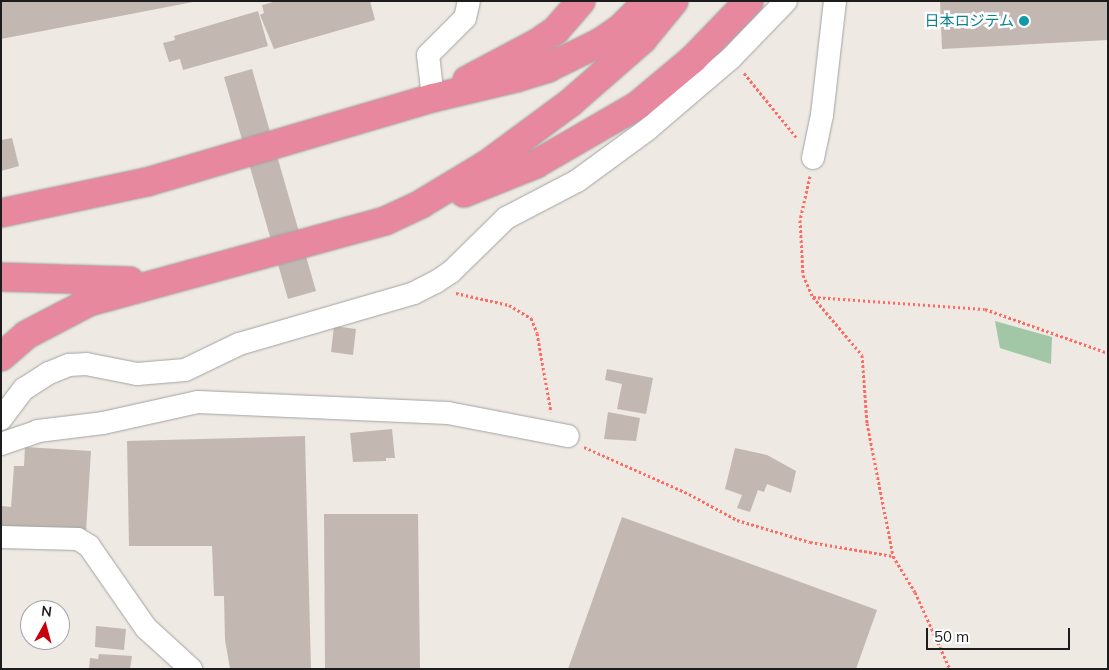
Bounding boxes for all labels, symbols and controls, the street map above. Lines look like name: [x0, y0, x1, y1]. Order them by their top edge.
place label: 日本ロジテム: [924, 12, 1014, 30]
marker: 日本ロジテム: [1018, 15, 1030, 27]
north arrow: [20, 600, 70, 650]
text: N: [40, 602, 53, 621]
scale bar: [929, 618, 1073, 650]
text: 50 m: [934, 627, 969, 646]

